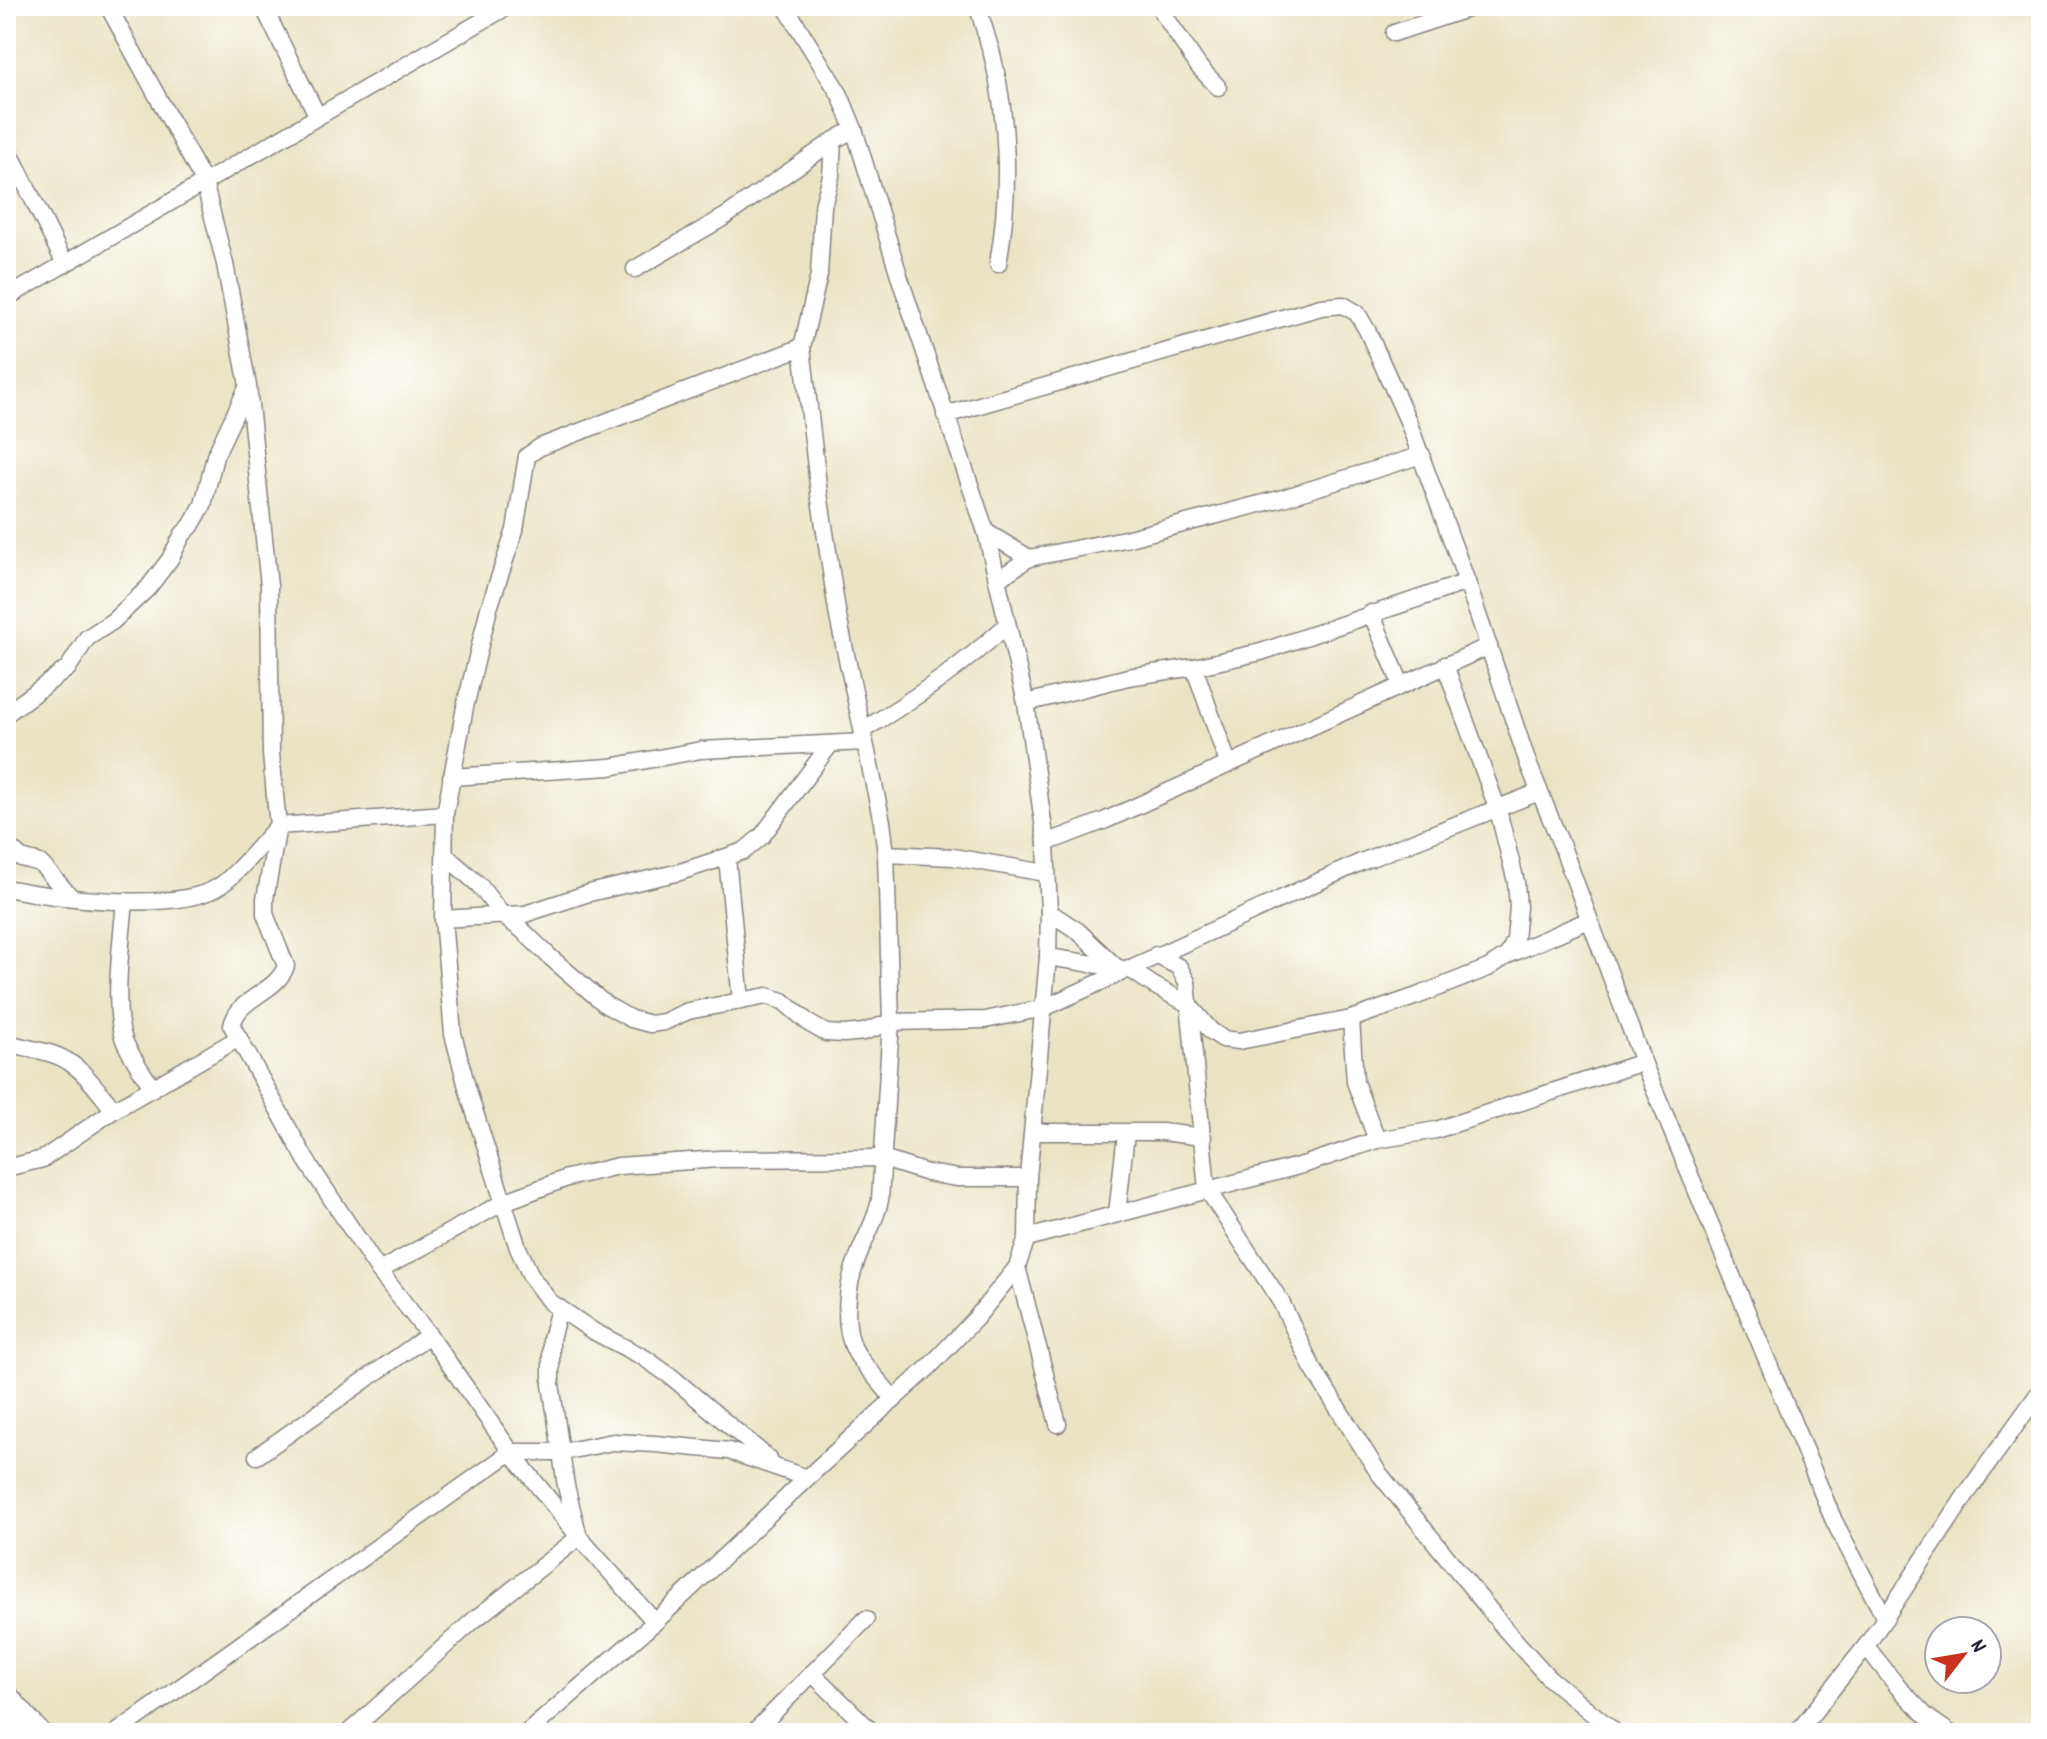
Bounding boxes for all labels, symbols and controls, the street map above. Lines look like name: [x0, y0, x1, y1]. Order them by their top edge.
north arrow: [1923, 1615, 2003, 1695]
text: N: [1961, 1634, 1993, 1659]

